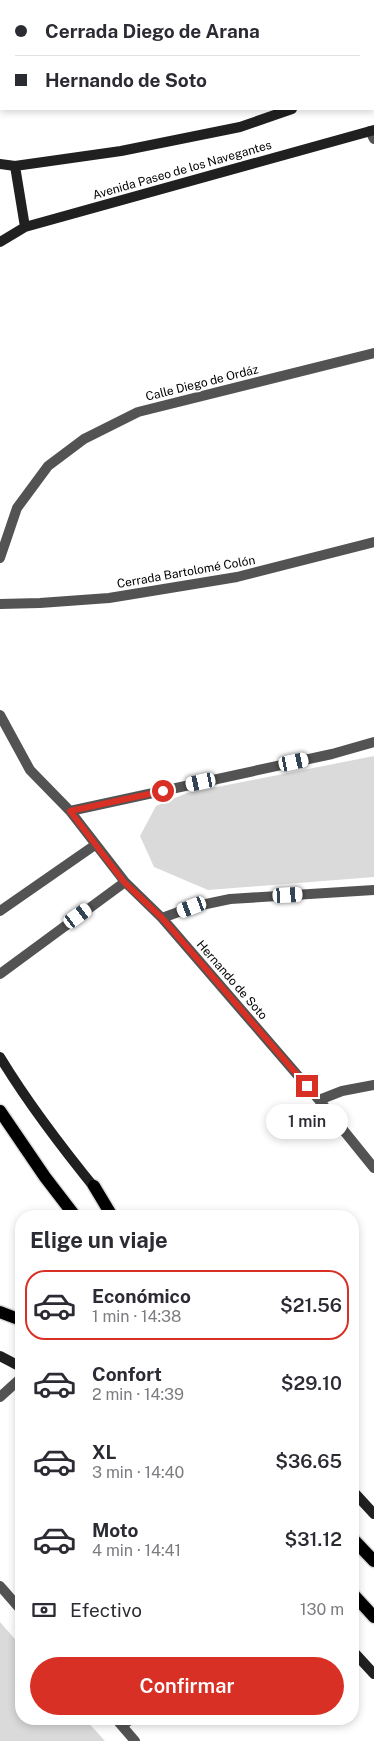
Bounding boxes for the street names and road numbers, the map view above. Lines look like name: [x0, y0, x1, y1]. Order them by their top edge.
street label: Avenida Paseo de los Navegantes: [91, 138, 273, 202]
street label: Calle Diego de Ordáz: [144, 362, 260, 404]
street label: Cerrada Bartolomé Colón: [116, 553, 256, 591]
street label: Hernando de Soto: [194, 938, 270, 1023]

